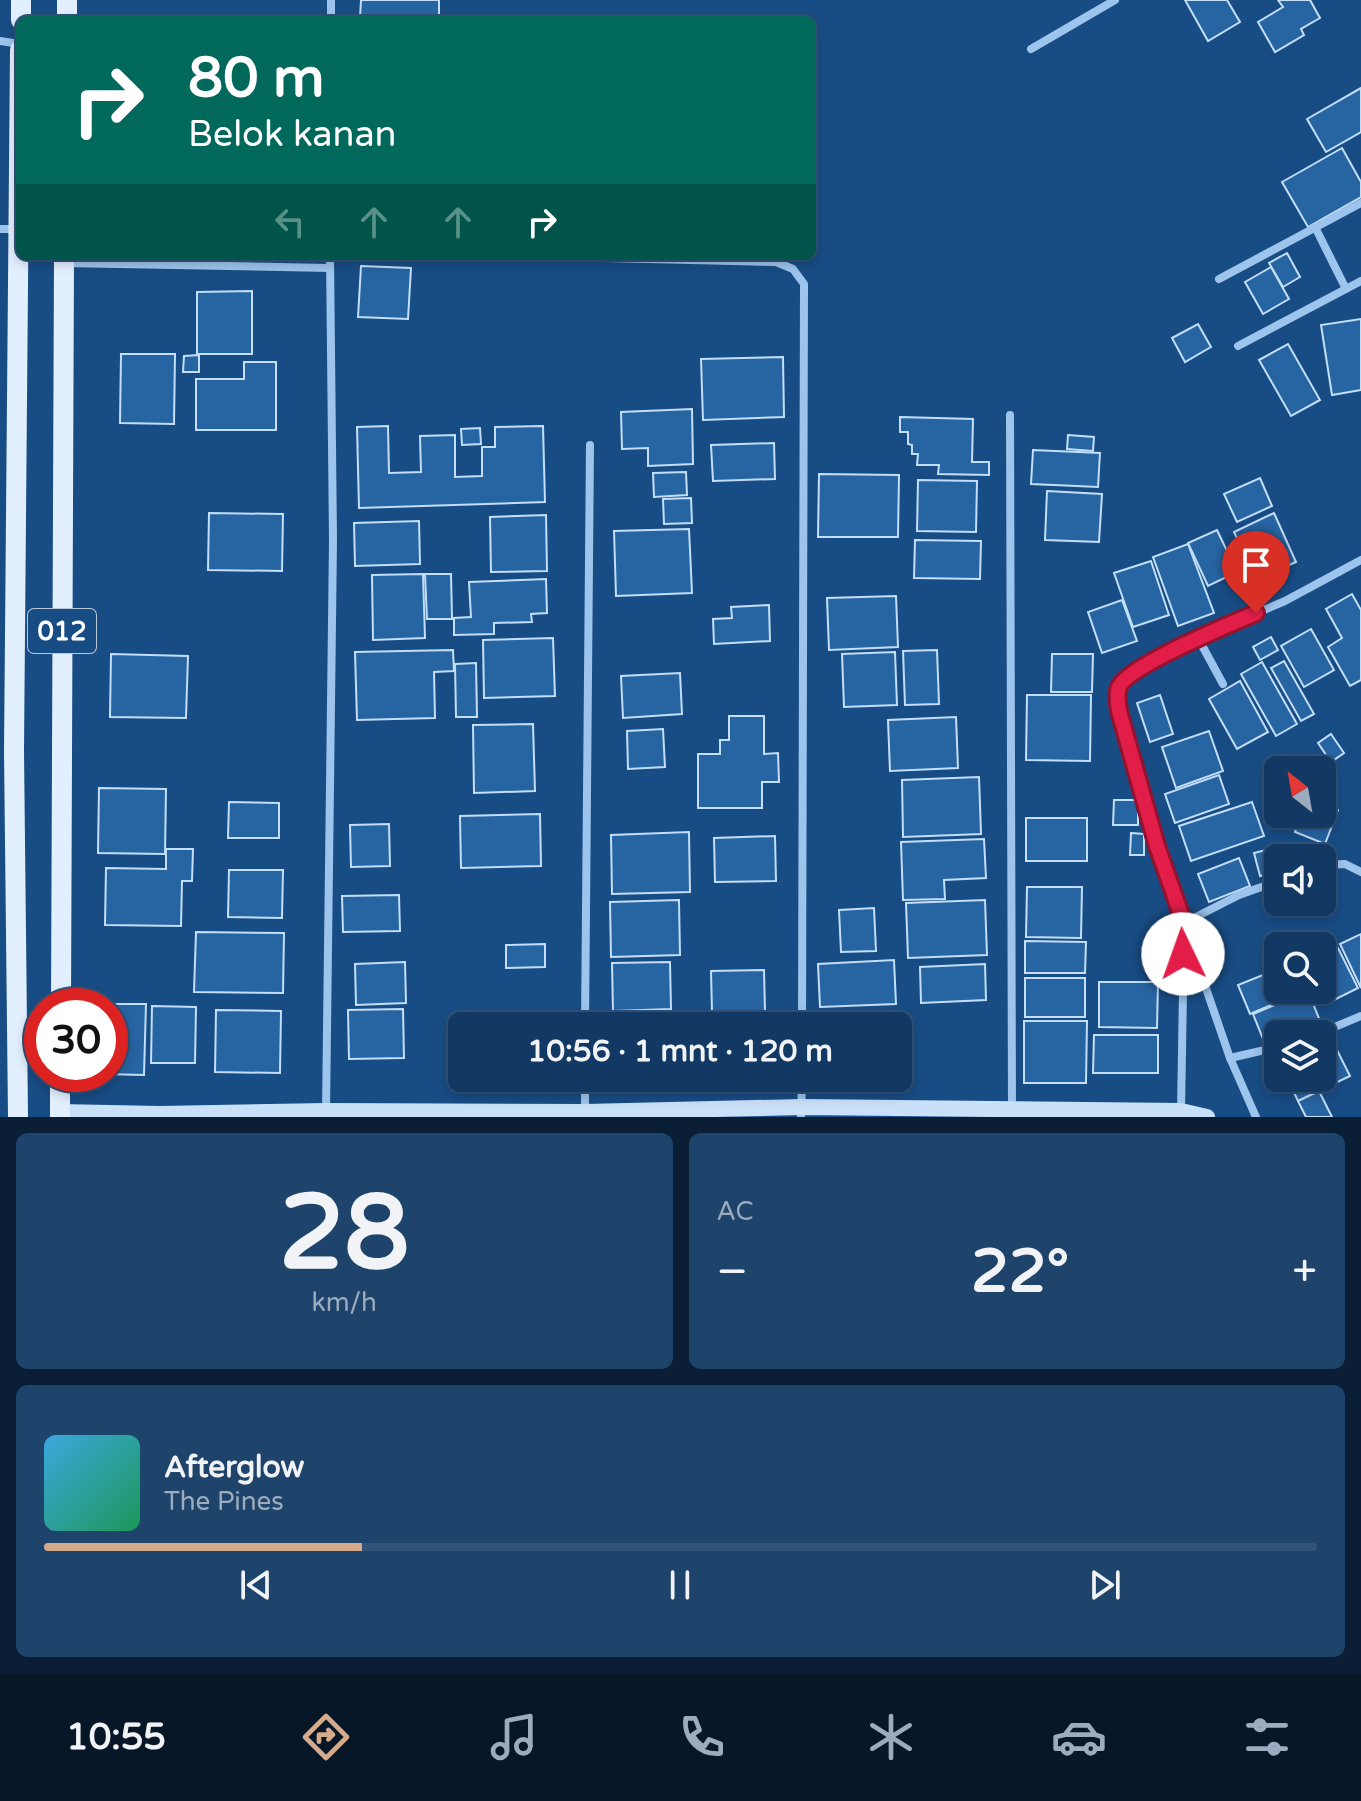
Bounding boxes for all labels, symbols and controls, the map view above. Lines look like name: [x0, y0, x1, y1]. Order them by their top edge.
text: 80 m: [188, 45, 324, 112]
icon: right: [56, 48, 160, 152]
text: Belok kanan: [188, 113, 397, 156]
icon: left: [268, 200, 312, 244]
icon: ahead: [352, 200, 396, 244]
icon: ahead: [436, 200, 480, 244]
icon: right: [520, 200, 564, 244]
pin: [1222, 531, 1290, 613]
icon: arrive: [1234, 543, 1278, 587]
road number: 012: [28, 609, 96, 653]
north arrow: [1264, 756, 1336, 828]
map controls: [1264, 756, 1336, 1092]
button: sound: [1264, 844, 1336, 916]
position arrow: [1141, 912, 1225, 996]
button: search: [1264, 932, 1336, 1004]
speed limit sign: 30: [24, 988, 128, 1092]
button: layers: [1264, 1020, 1336, 1092]
text: 10:56 · 1 mnt · 120 m: [527, 1033, 833, 1070]
text: 28: [279, 1172, 410, 1297]
text: AC: [717, 1196, 754, 1227]
text: 22°: [971, 1236, 1069, 1308]
text: −: [717, 1246, 748, 1299]
text: +: [1292, 1246, 1317, 1299]
text: km/h: [312, 1287, 377, 1318]
text: Afterglow: [164, 1449, 304, 1486]
text: The Pines: [164, 1486, 284, 1517]
icon: previous: [234, 1563, 278, 1607]
icon: pause: [658, 1563, 702, 1607]
icon: next: [1083, 1563, 1127, 1607]
icon: directions: [298, 1709, 354, 1765]
icon: music: [486, 1709, 542, 1765]
icon: phone: [674, 1709, 730, 1765]
icon: climate: [863, 1709, 919, 1765]
icon: car: [1051, 1709, 1107, 1765]
icon: filters: [1239, 1709, 1295, 1765]
text: 10:55: [66, 1716, 166, 1759]

